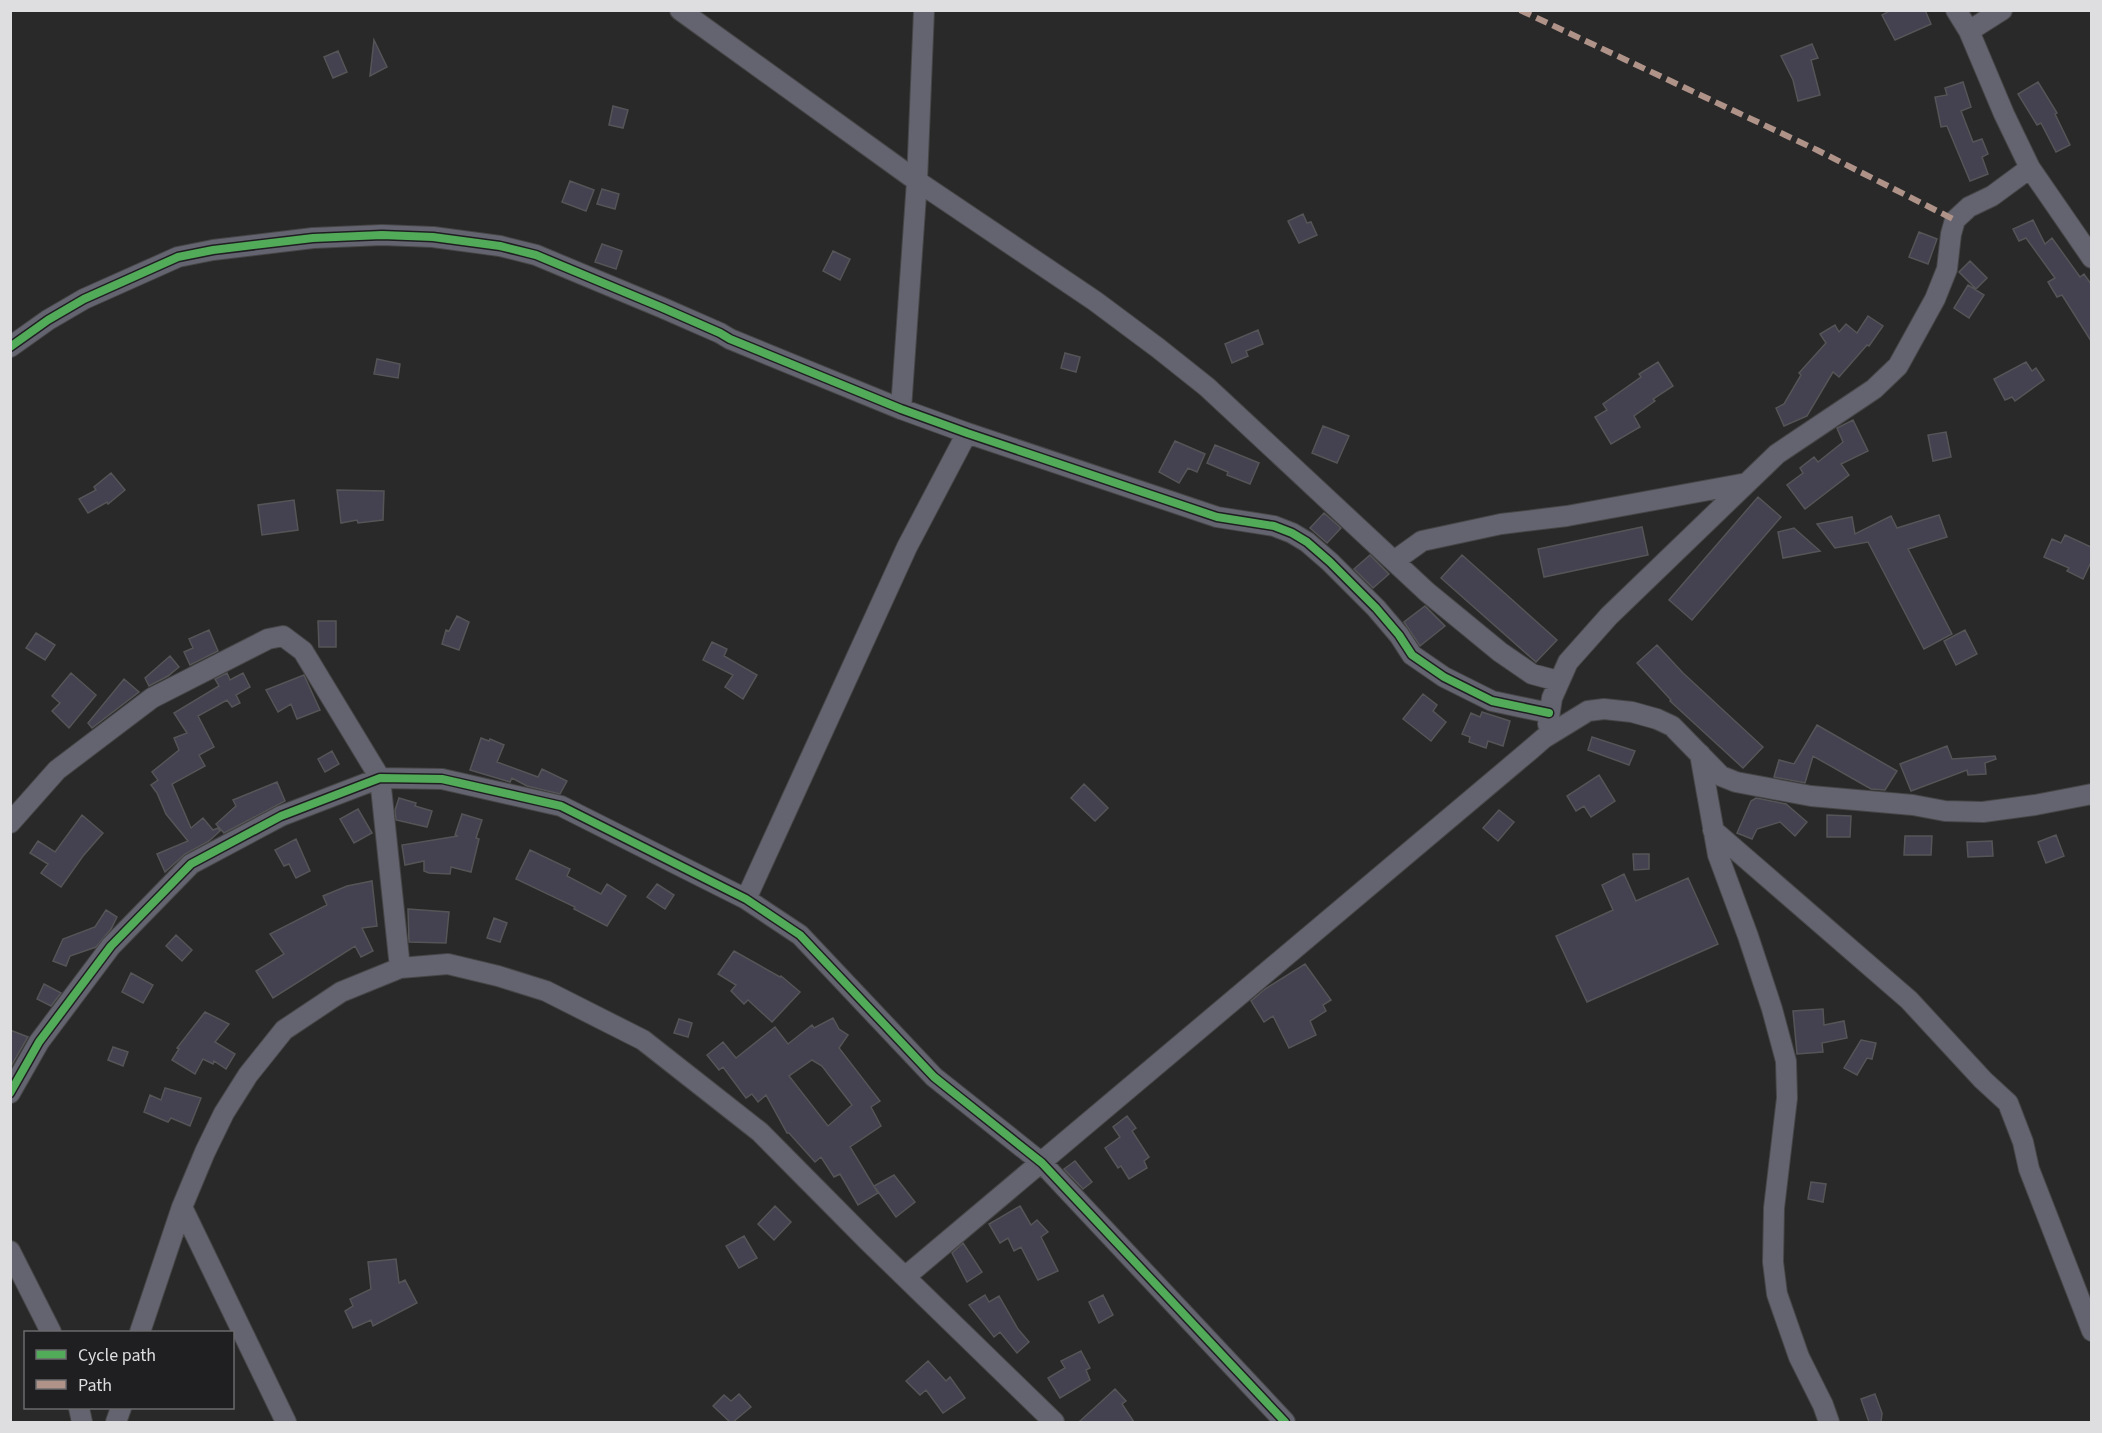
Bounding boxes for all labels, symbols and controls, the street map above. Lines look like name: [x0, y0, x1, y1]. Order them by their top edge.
legend: [24, 1331, 234, 1409]
text: Cycle path: [78, 1343, 156, 1368]
text: Path: [78, 1373, 112, 1398]

